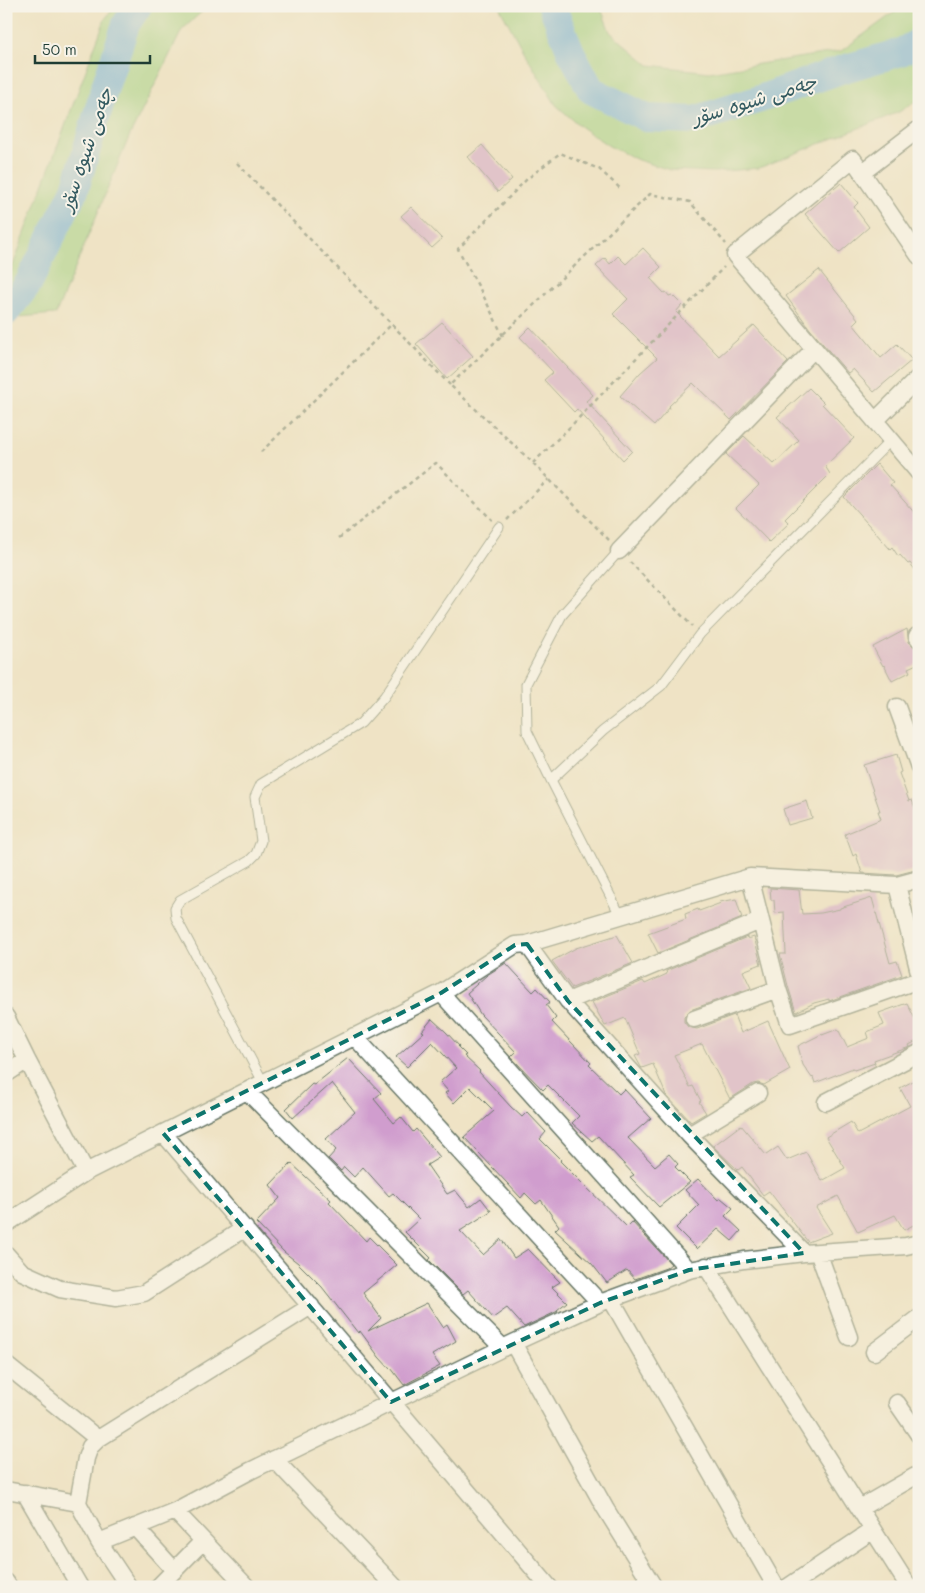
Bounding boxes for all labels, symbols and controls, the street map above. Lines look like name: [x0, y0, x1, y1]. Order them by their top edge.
scale bar: [35, 32, 150, 64]
text: 50 m: [42, 39, 77, 59]
water label: چەمی شیوە سۆر: [686, 68, 820, 132]
water label: چەمی شیوە سۆر: [51, 83, 119, 217]

